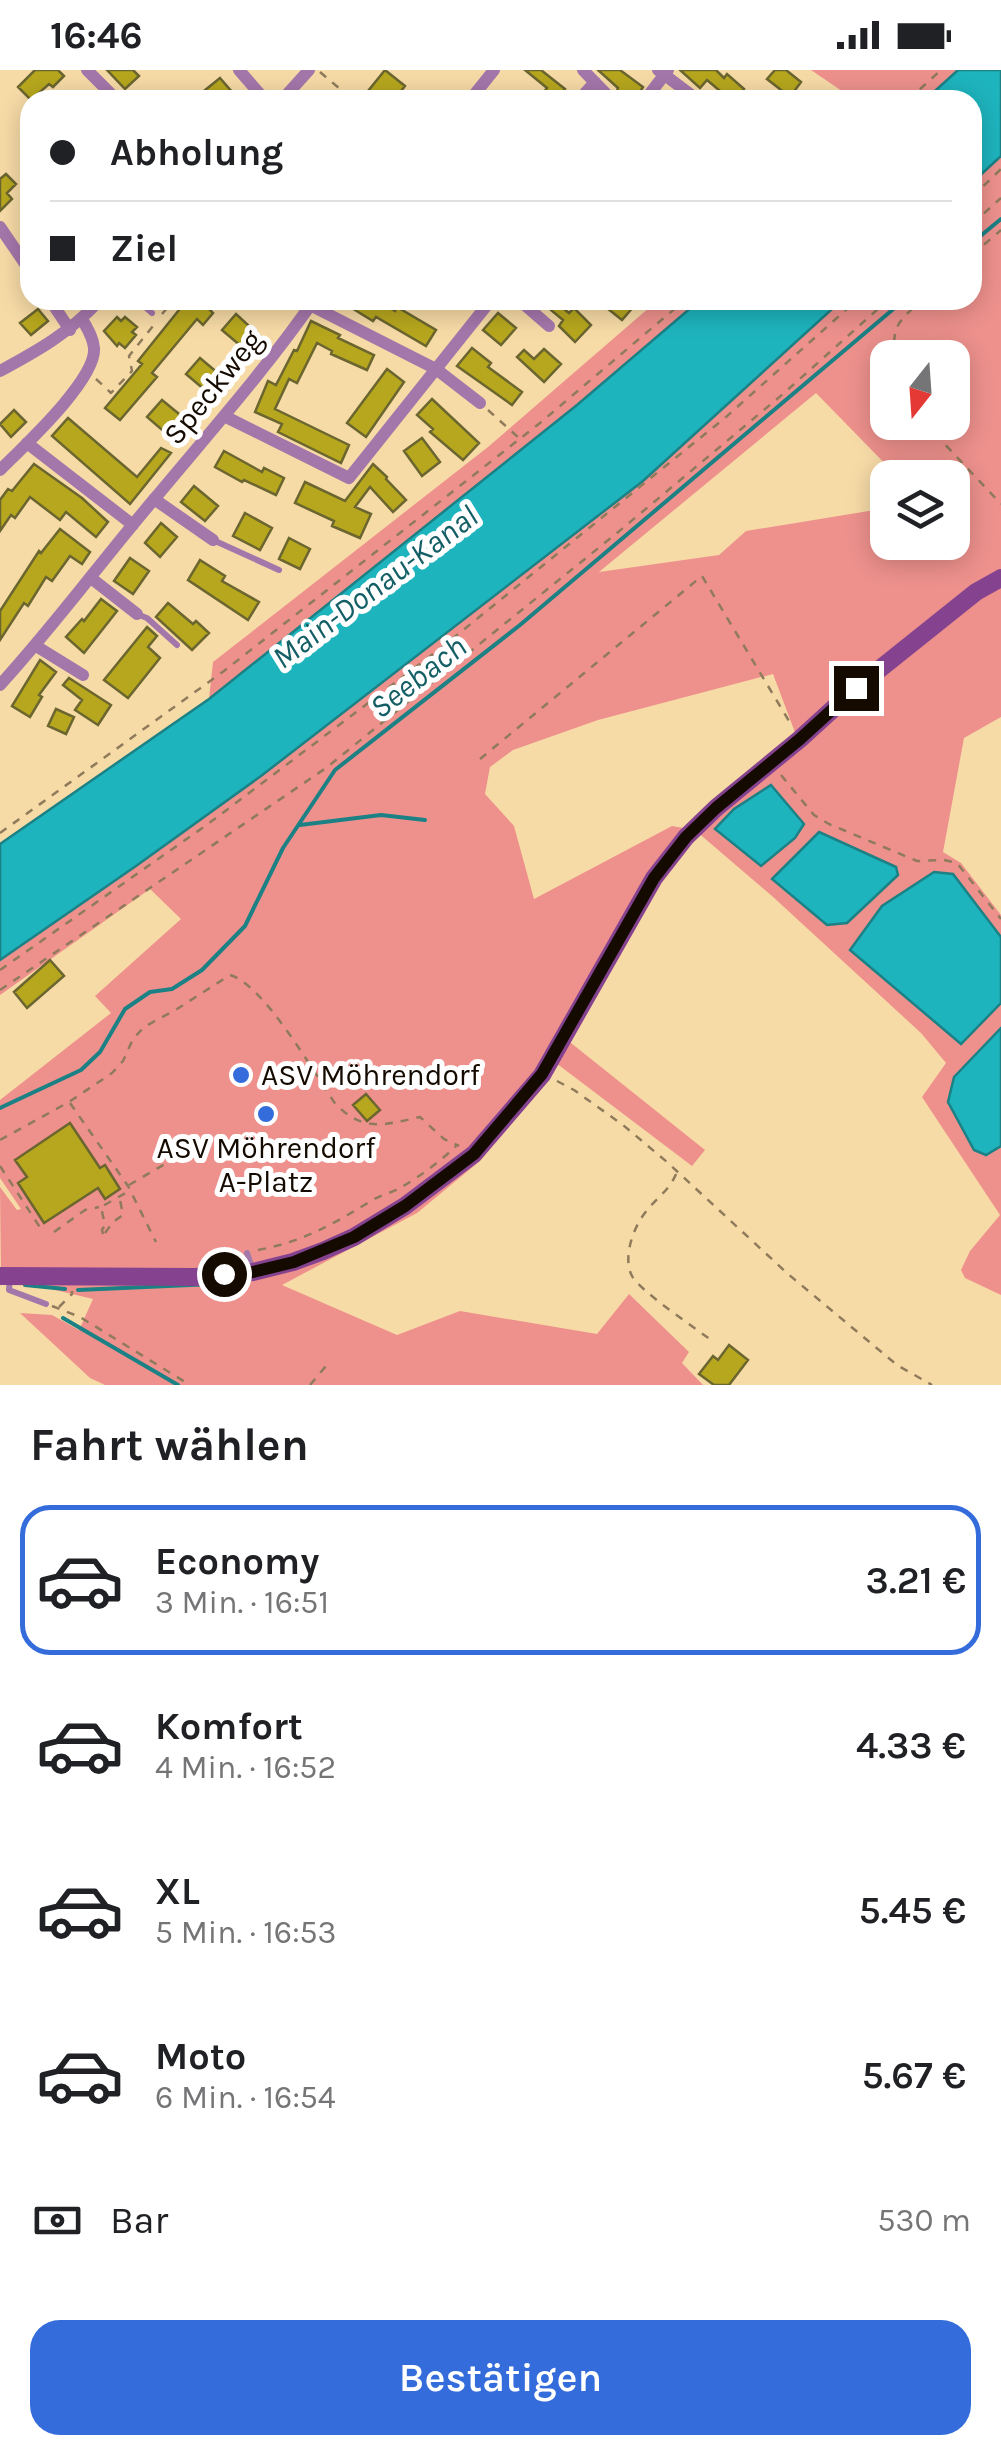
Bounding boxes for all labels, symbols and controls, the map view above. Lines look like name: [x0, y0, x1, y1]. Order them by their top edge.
text: 16:46: [50, 13, 143, 58]
text: Abholung: [110, 130, 283, 175]
text: Ziel: [110, 226, 178, 271]
street label: Speckweg: [156, 322, 270, 452]
north arrow: [870, 340, 970, 440]
map controls: [870, 340, 970, 560]
button: layers: [870, 460, 970, 560]
water label: Main-Donau-Kanal: [265, 498, 485, 676]
water label: Seebach: [362, 628, 474, 726]
route end: [834, 666, 879, 711]
place label: ASV Möhrendorf: [261, 1057, 481, 1093]
marker: ASV Möhrendorf: [230, 1064, 252, 1086]
marker: ASV Möhrendorf A-Platz: [255, 1103, 277, 1125]
place label: ASV Möhrendorf A-Platz: [157, 1130, 376, 1200]
route start: [202, 1252, 247, 1297]
text: Fahrt wählen: [30, 1419, 309, 1471]
icon: car: [35, 1535, 125, 1625]
text: Economy: [155, 1539, 319, 1584]
text: 3.21 €: [866, 1558, 966, 1603]
text: 3 Min. · 16:51: [155, 1584, 329, 1621]
icon: car: [35, 1700, 125, 1790]
text: Komfort: [155, 1704, 303, 1749]
text: 4.33 €: [856, 1723, 966, 1768]
text: 4 Min. · 16:52: [155, 1749, 336, 1786]
icon: car: [35, 1865, 125, 1955]
text: XL: [155, 1869, 200, 1914]
text: 5.45 €: [859, 1888, 966, 1933]
text: 5 Min. · 16:53: [155, 1914, 336, 1951]
icon: car: [35, 2030, 125, 2120]
text: Moto: [155, 2034, 246, 2079]
text: 5.67 €: [862, 2053, 966, 2098]
text: 6 Min. · 16:54: [155, 2079, 336, 2116]
icon: cash: [30, 2193, 85, 2248]
text: Bar: [110, 2198, 168, 2243]
text: 530 m: [878, 2202, 971, 2239]
button: Bestätigen: [30, 2320, 971, 2435]

